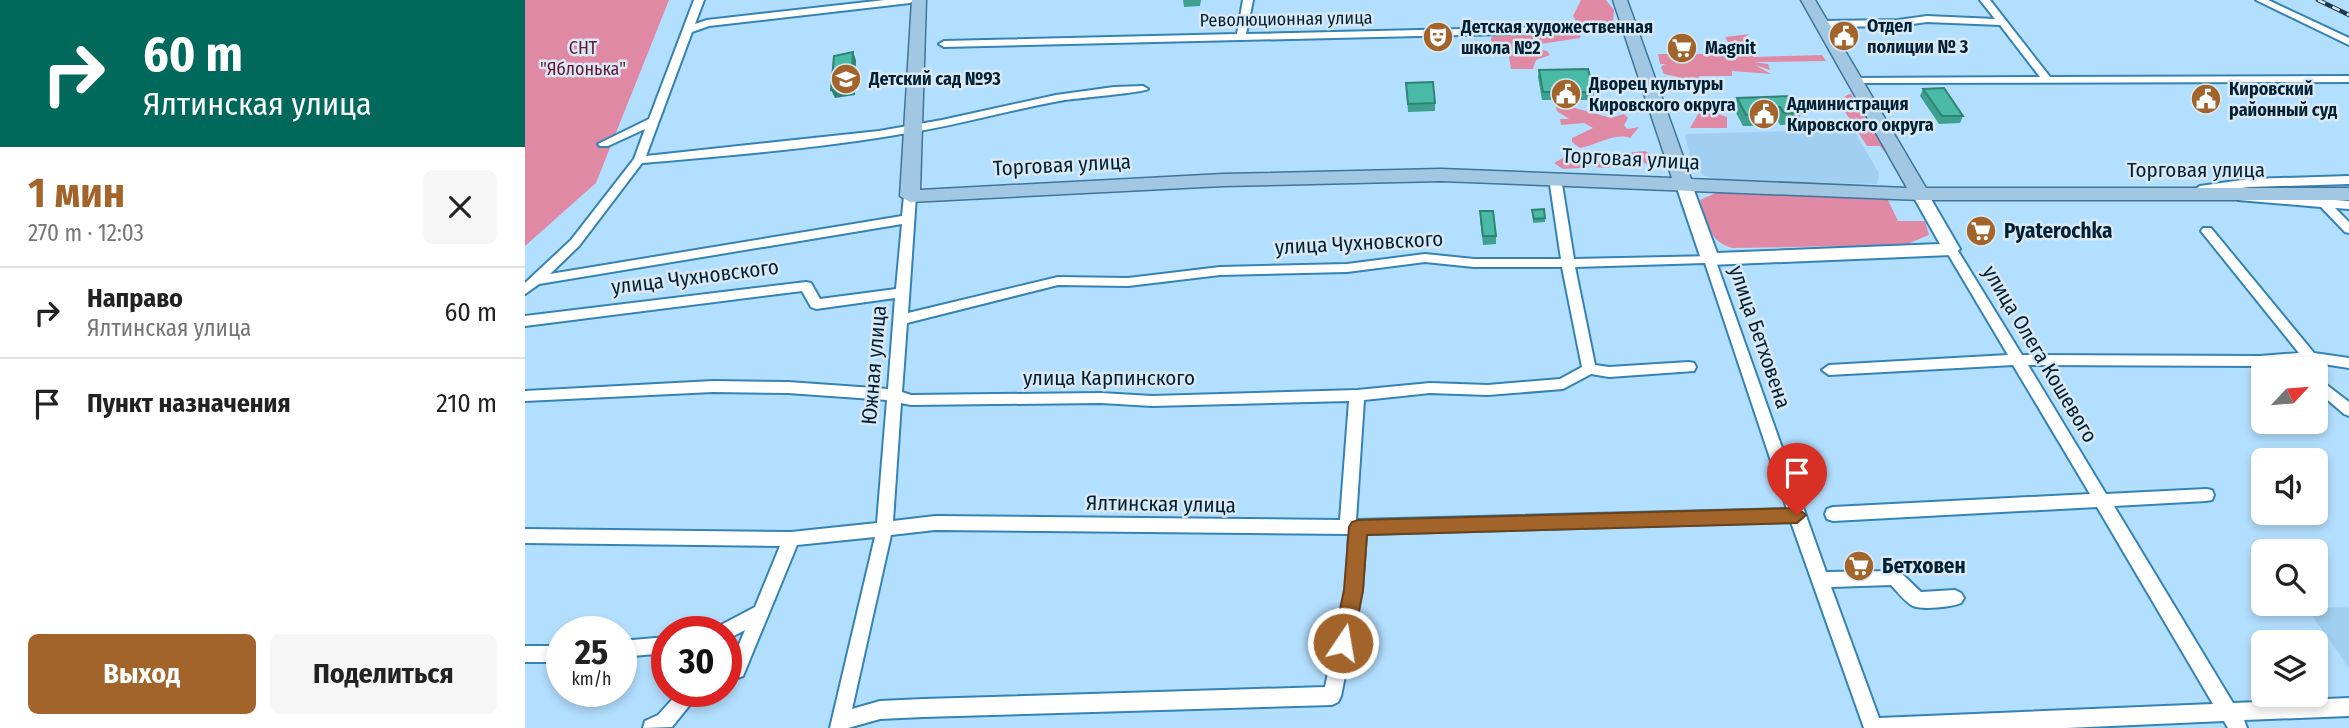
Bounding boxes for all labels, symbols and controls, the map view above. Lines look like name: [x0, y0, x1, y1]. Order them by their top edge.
street label: Революционная улица: [1199, 6, 1373, 32]
place label: Отдел полиции № 3: [1867, 15, 1969, 58]
place label: Детская художественная школа №2: [1460, 16, 1653, 59]
public building icon: Отдел полиции № 3: [1827, 19, 1861, 53]
theatre icon: Детская художественная школа №2: [1421, 20, 1455, 54]
text: 60 m: [143, 25, 243, 84]
icon: right: [28, 28, 119, 119]
supermarket icon: Magnit: [1665, 31, 1699, 65]
park label: СНТ "Яблонька": [540, 37, 626, 80]
place label: Magnit: [1705, 37, 1757, 59]
school or university icon: Детский сад №93: [829, 62, 863, 96]
place label: Детский сад №93: [868, 68, 1001, 90]
place label: Дворец культуры Кировского округа: [1588, 73, 1736, 116]
public building icon: Дворец культуры Кировского округа: [1549, 77, 1583, 111]
place label: Кировский районный суд: [2229, 78, 2337, 121]
public building icon: Кировский районный суд: [2189, 82, 2223, 116]
text: Ялтинская улица: [143, 85, 372, 123]
place label: Администрация Кировского округа: [1786, 93, 1934, 136]
public building icon: Администрация Кировского округа: [1747, 97, 1781, 131]
street label: Торговая улица: [1561, 142, 1701, 176]
street label: Торговая улица: [992, 148, 1132, 182]
street label: Торговая улица: [2127, 157, 2265, 183]
text: 1 мин: [28, 168, 125, 218]
button: close: [423, 170, 497, 244]
supermarket icon: Pyaterochka: [1964, 214, 1998, 248]
place label: Pyaterochka: [2004, 218, 2112, 244]
text: 270 m · 12:03: [28, 219, 144, 247]
street label: улица Чухновского: [1274, 226, 1444, 260]
street label: улица Чухновского: [610, 254, 780, 300]
street label: улица Олега Кошевого: [1977, 261, 2103, 447]
street label: улица Бетховена: [1723, 262, 1797, 412]
text: Направо: [87, 283, 183, 314]
icon: right: [28, 294, 66, 332]
text: 60 m: [444, 297, 497, 328]
street label: Южная улица: [856, 304, 892, 426]
text: Ялтинская улица: [87, 314, 251, 342]
north arrow: [2251, 357, 2327, 434]
map controls: [2251, 357, 2328, 707]
street label: улица Карпинского: [1023, 365, 1195, 391]
icon: arrive: [28, 385, 66, 423]
text: Пункт назначения: [87, 388, 291, 419]
text: 210 m: [436, 388, 497, 419]
pin: [1767, 443, 1827, 515]
button: sound: [2251, 448, 2328, 525]
icon: arrive: [1778, 454, 1816, 492]
street label: Ялтинская улица: [1086, 490, 1236, 518]
button: search: [2251, 539, 2328, 616]
supermarket icon: Бетховен: [1842, 549, 1876, 583]
place label: Бетховен: [1882, 553, 1966, 579]
position arrow: [1306, 606, 1380, 680]
speed limit sign: 30: [651, 616, 742, 707]
button: layers: [2251, 630, 2328, 707]
text: 25: [575, 631, 608, 673]
button: Выход: [28, 634, 256, 714]
button: Поделиться: [270, 634, 497, 714]
text: km/h: [571, 668, 612, 690]

